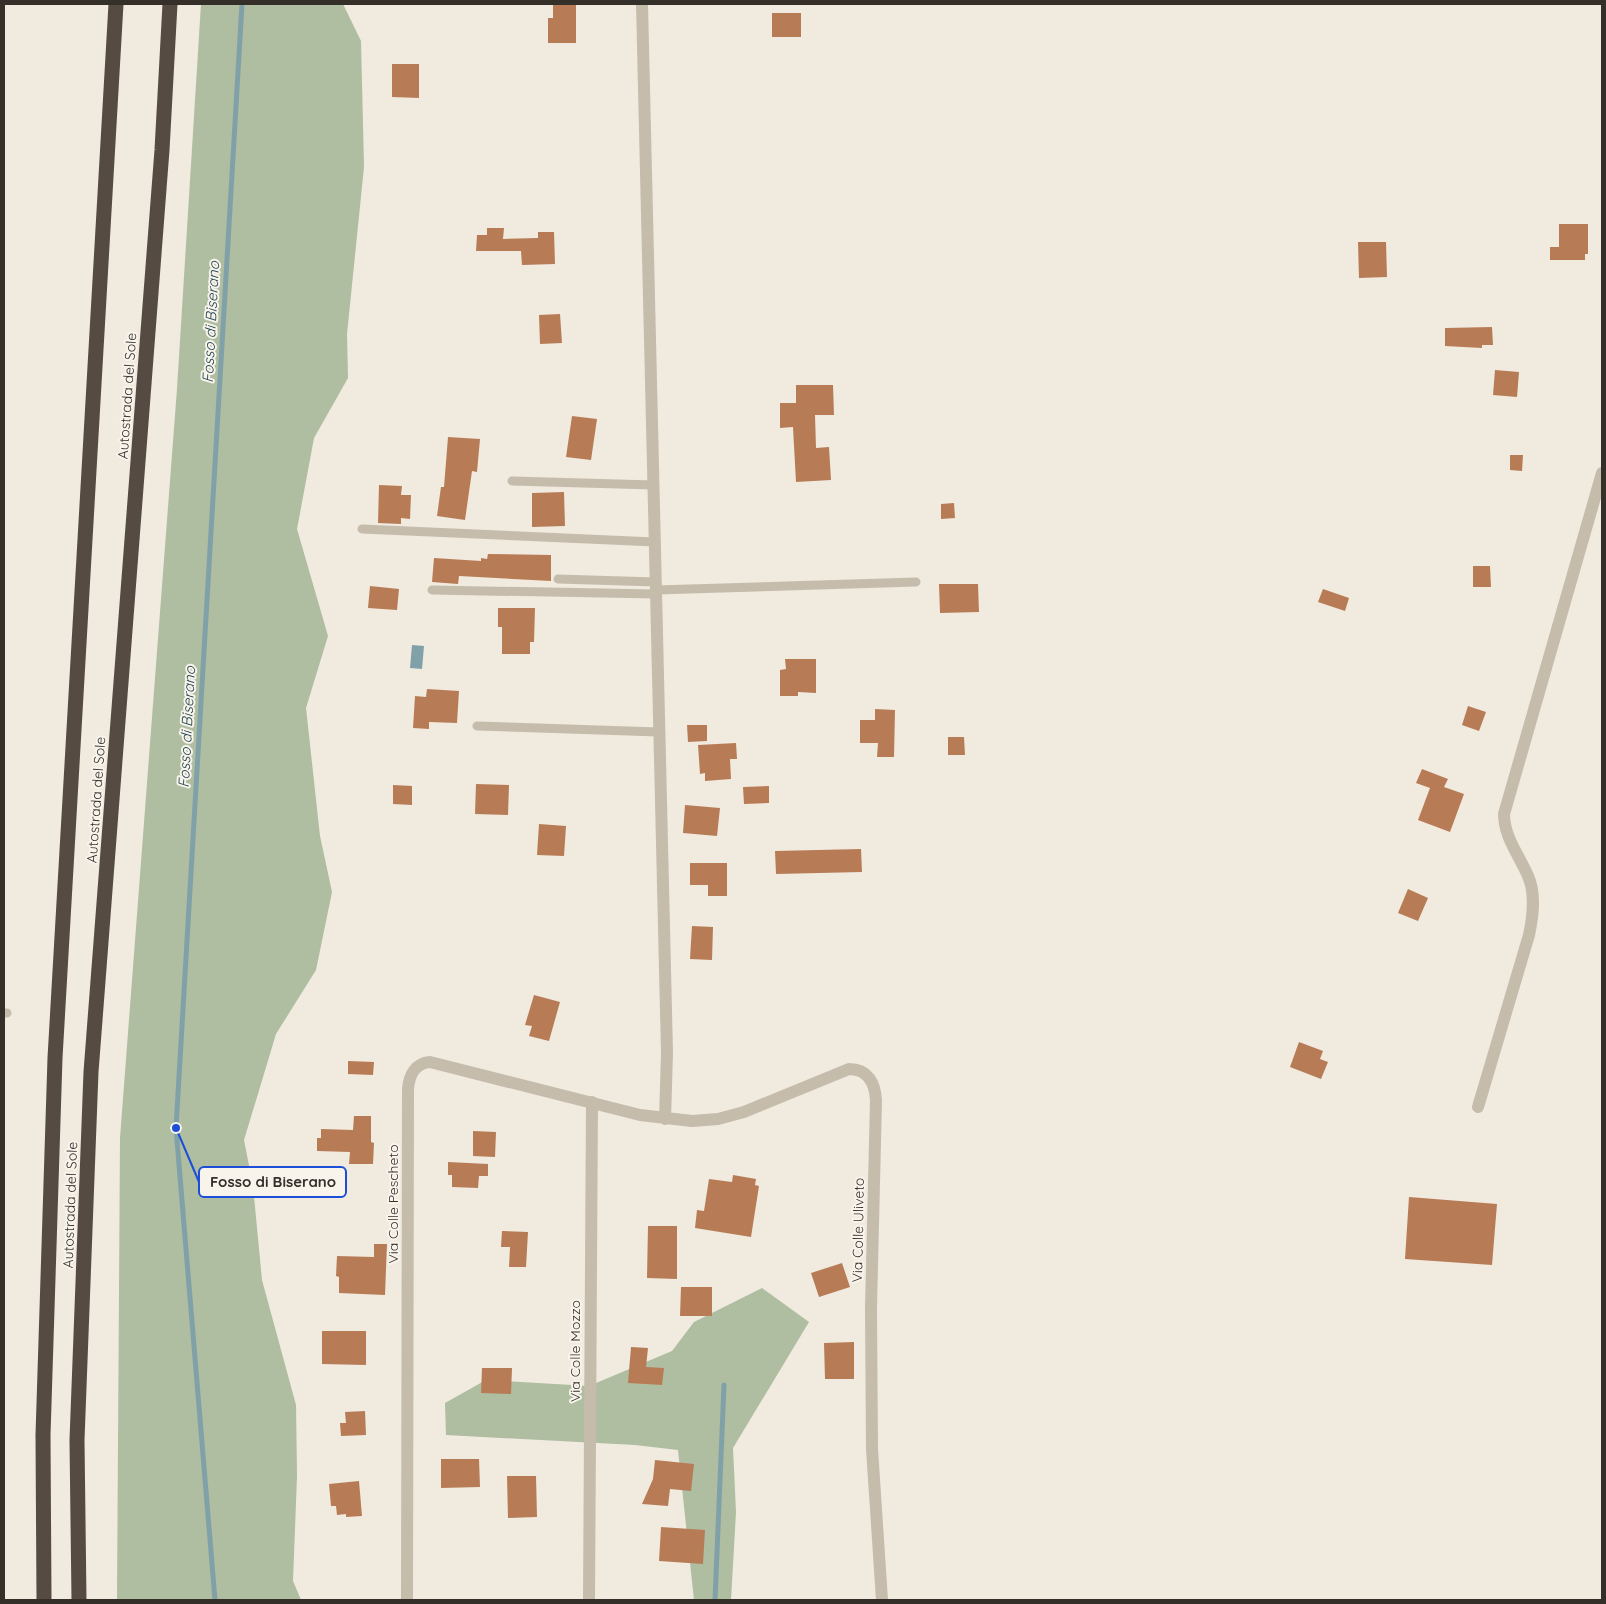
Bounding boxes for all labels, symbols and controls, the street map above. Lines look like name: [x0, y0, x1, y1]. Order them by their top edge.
water label: Fosso di Biserano: [198, 260, 223, 383]
street label: Autostrada del Sole: [114, 332, 140, 460]
water label: Fosso di Biserano: [174, 665, 199, 788]
street label: Autostrada del Sole: [83, 736, 109, 864]
street label: Autostrada del Sole: [59, 1141, 81, 1269]
street label: Via Colle Pescheto: [384, 1144, 402, 1264]
callout: Fosso di Biserano: [199, 1167, 346, 1197]
text: Fosso di Biserano: [210, 1172, 336, 1191]
street label: Via Colle Uliveto: [848, 1177, 868, 1283]
street label: Via Colle Mozzo: [566, 1300, 584, 1402]

